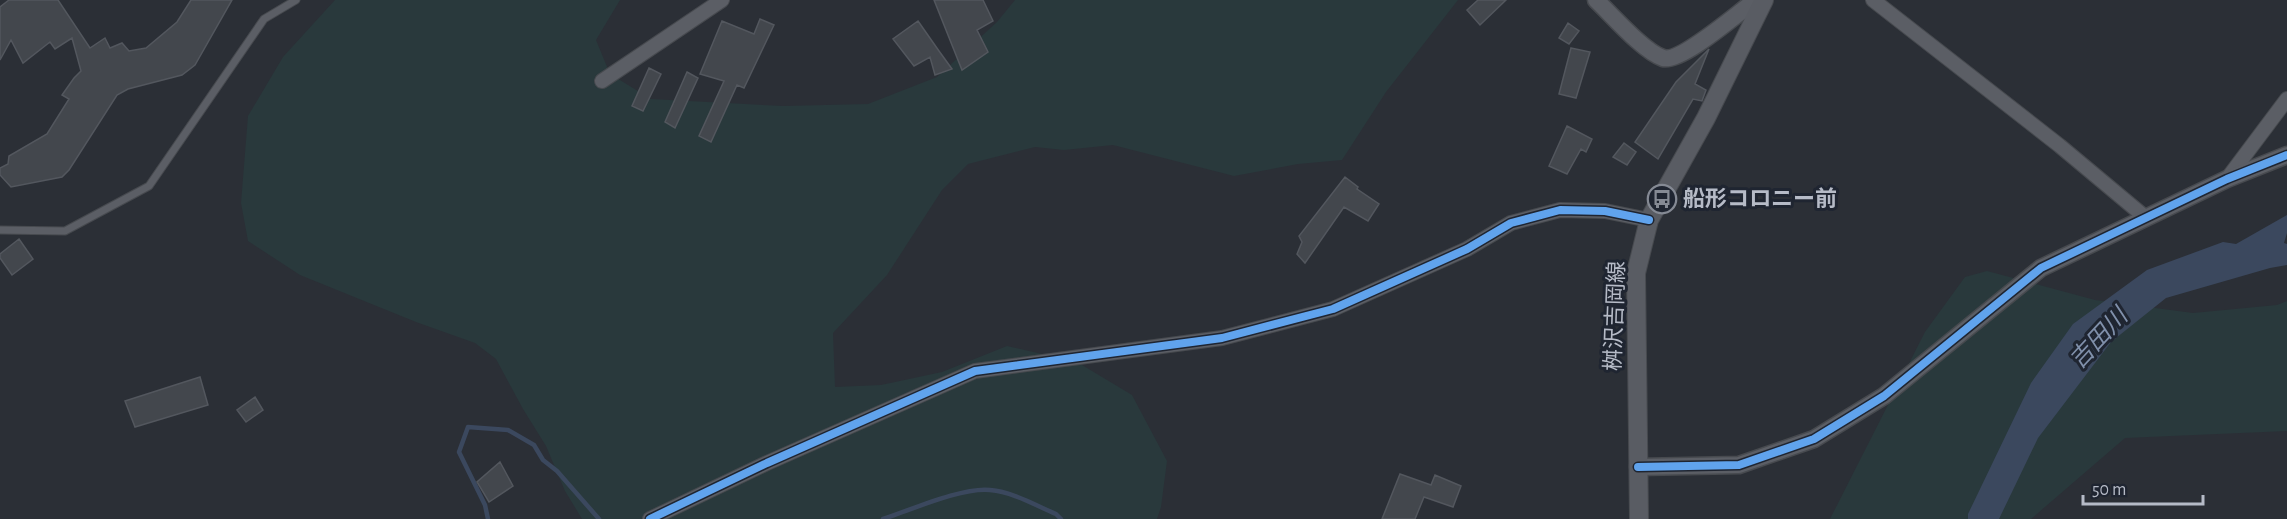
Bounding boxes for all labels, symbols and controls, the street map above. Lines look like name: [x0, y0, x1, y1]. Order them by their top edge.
bus stop icon: 船形コロニー前: [1646, 183, 1678, 215]
place label: 船形コロニー前: [1683, 187, 1837, 210]
street label: 桝沢吉岡線: [1601, 261, 1628, 371]
water label: 吉田川: [2064, 301, 2134, 374]
scale bar: [2083, 468, 2203, 506]
text: 50 m: [2092, 481, 2126, 499]

